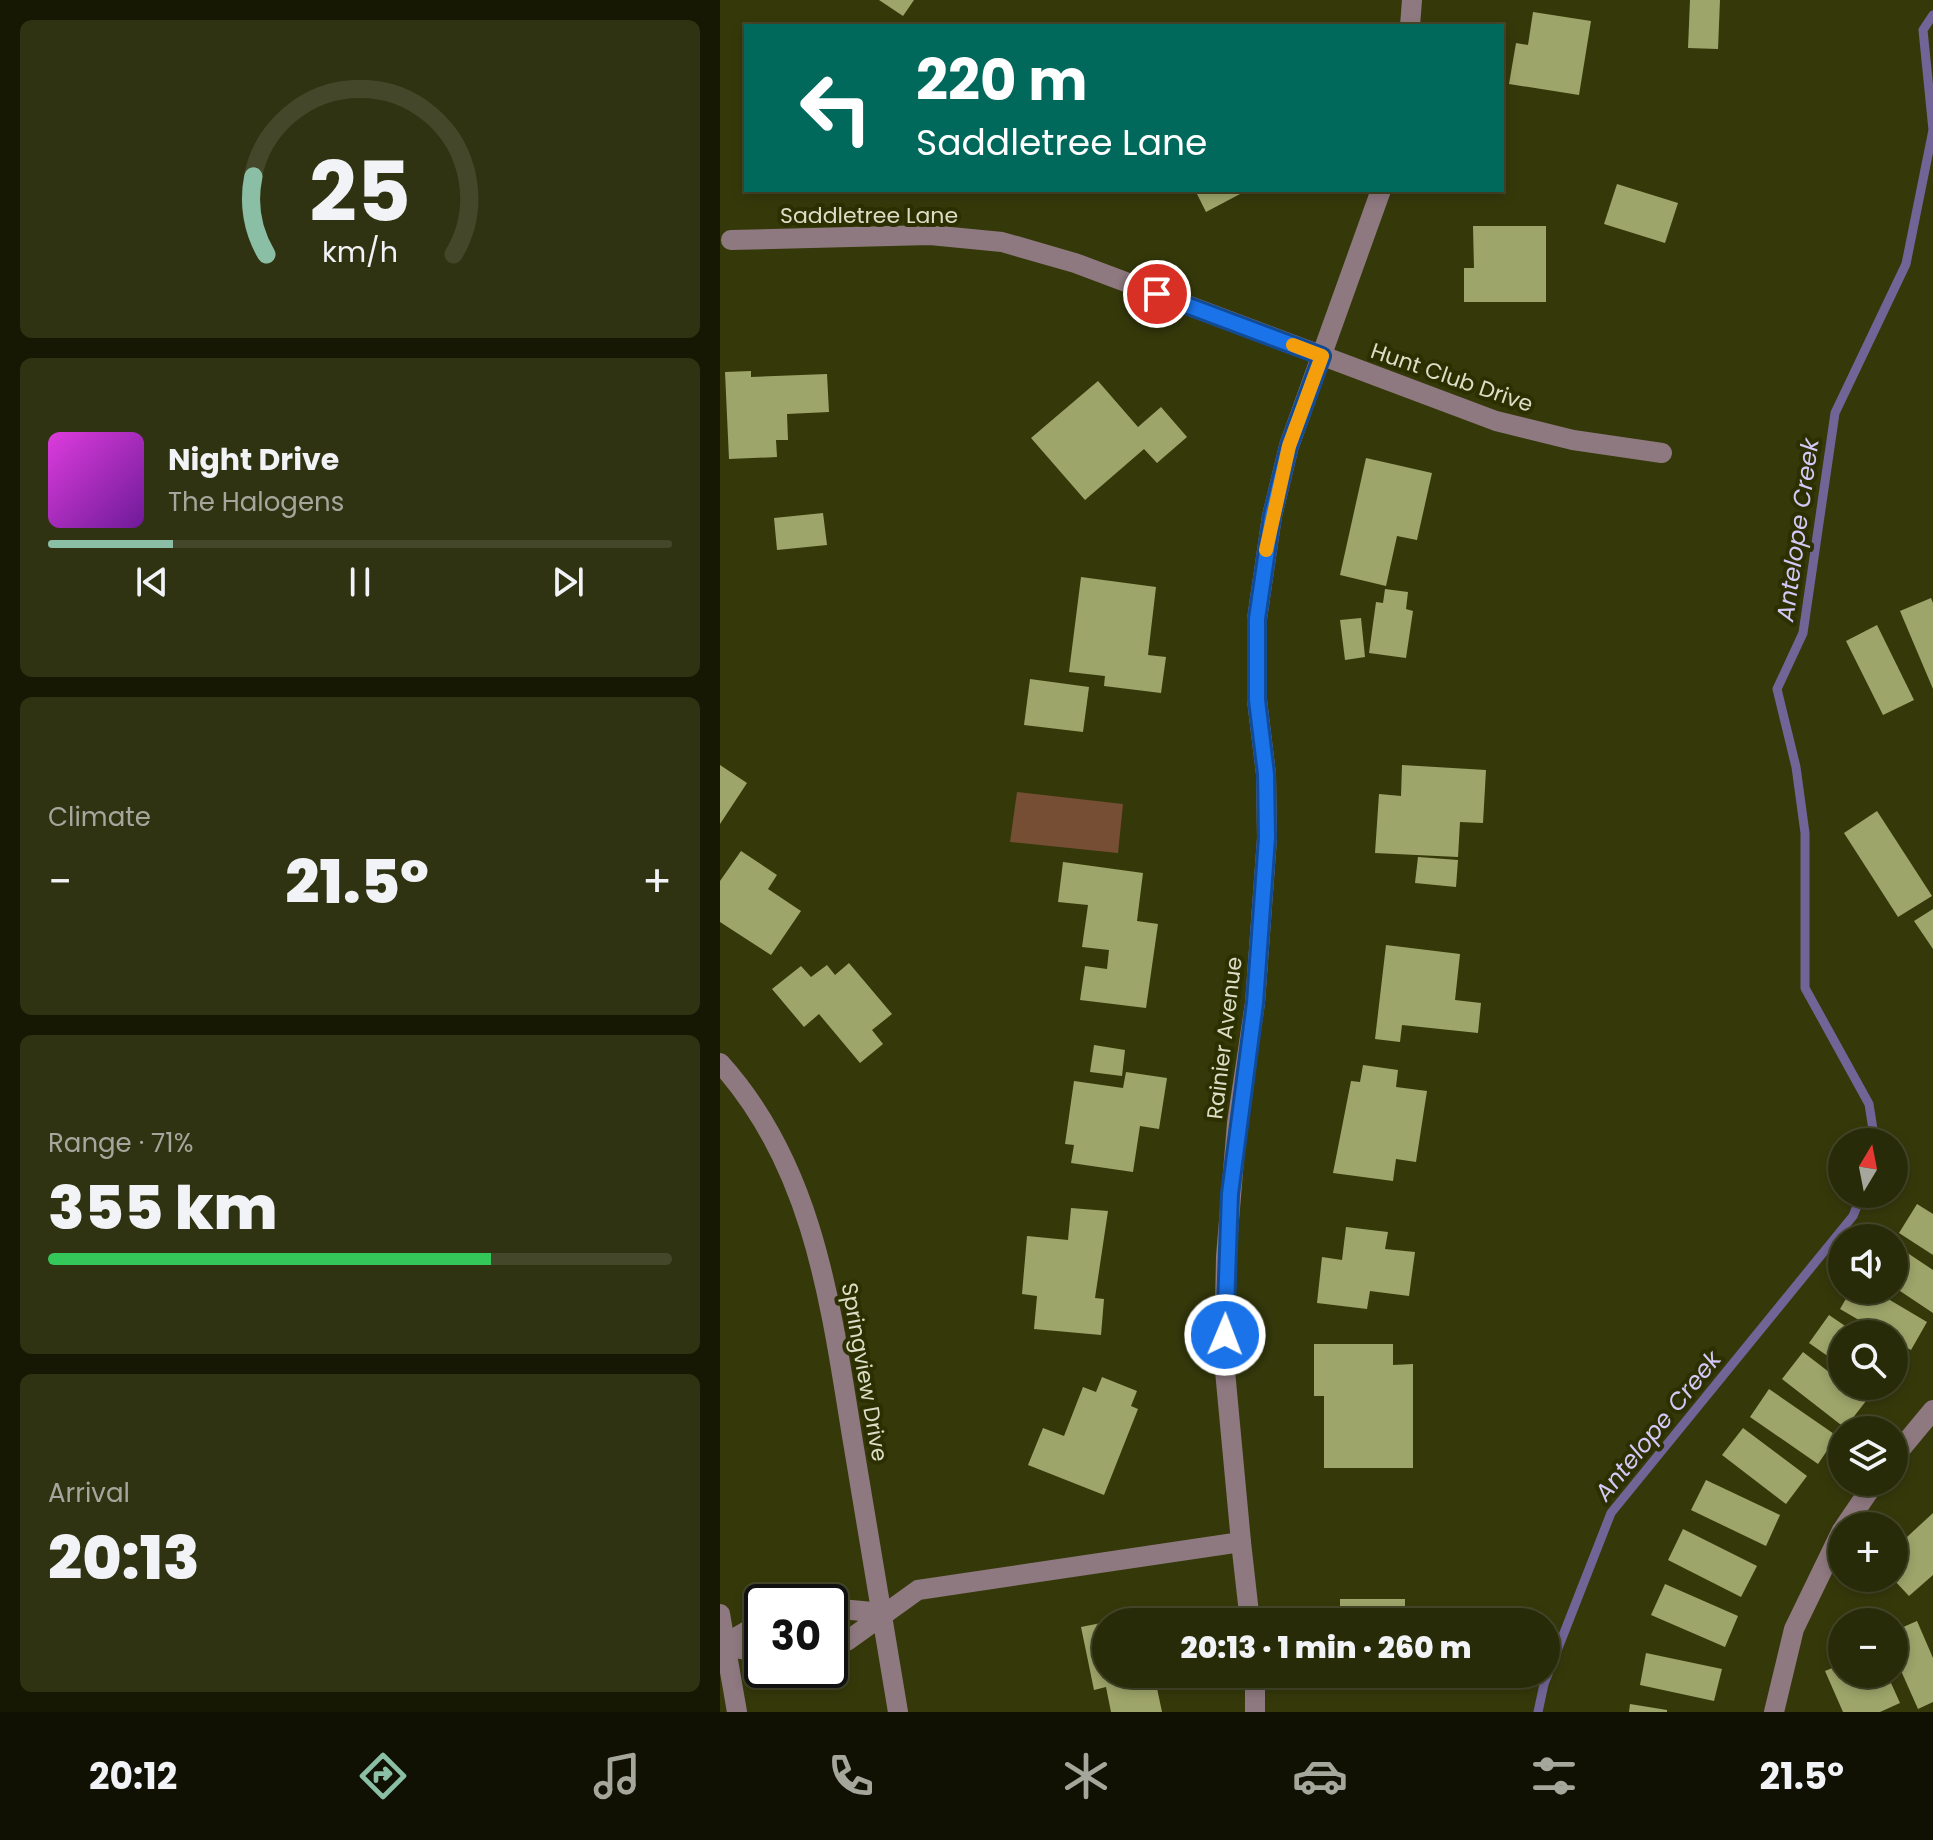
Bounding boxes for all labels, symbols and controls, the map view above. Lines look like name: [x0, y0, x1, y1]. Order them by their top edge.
text: 220 m: [916, 41, 1088, 120]
icon: left: [784, 56, 888, 160]
text: Saddletree Lane: [916, 117, 1207, 168]
text: 25: [309, 134, 411, 250]
street label: Saddletree Lane: [780, 200, 958, 231]
text: km/h: [322, 232, 398, 272]
pin: [1123, 260, 1191, 328]
icon: arrive: [1135, 272, 1179, 316]
street label: Hunt Club Drive: [1367, 335, 1537, 420]
water label: Antelope Creek: [1768, 435, 1827, 624]
text: Night Drive: [168, 438, 339, 481]
text: The Halogens: [168, 484, 344, 520]
icon: previous: [130, 560, 174, 604]
icon: pause: [338, 560, 382, 604]
icon: next: [546, 560, 590, 604]
text: Climate: [48, 799, 151, 835]
text: 21.5°: [285, 840, 429, 924]
text: −: [48, 851, 72, 912]
text: +: [642, 851, 672, 912]
street label: Rainier Avenue: [1199, 955, 1250, 1121]
text: Range · 71%: [48, 1125, 193, 1161]
north arrow: [1828, 1128, 1908, 1208]
map controls: [1828, 1128, 1908, 1688]
text: 355 km: [48, 1166, 278, 1250]
button: sound: [1828, 1224, 1908, 1304]
street label: Springview Drive: [834, 1280, 895, 1464]
position arrow: [1183, 1293, 1267, 1377]
button: search: [1828, 1320, 1908, 1400]
water label: Antelope Creek: [1586, 1342, 1729, 1508]
button: layers: [1828, 1416, 1908, 1496]
text: Arrival: [48, 1475, 130, 1511]
button: +: [1828, 1512, 1908, 1592]
text: 20:13: [48, 1516, 200, 1600]
speed limit sign: 30: [744, 1584, 848, 1688]
button: −: [1828, 1608, 1908, 1688]
text: 20:13 · 1 min · 260 m: [1181, 1626, 1471, 1669]
icon: directions: [355, 1748, 411, 1804]
icon: music: [589, 1748, 645, 1804]
icon: phone: [823, 1748, 879, 1804]
icon: climate: [1058, 1748, 1114, 1804]
icon: car: [1292, 1748, 1348, 1804]
icon: filters: [1526, 1748, 1582, 1804]
text: 20:12: [89, 1751, 177, 1802]
text: 21.5°: [1760, 1751, 1844, 1802]

